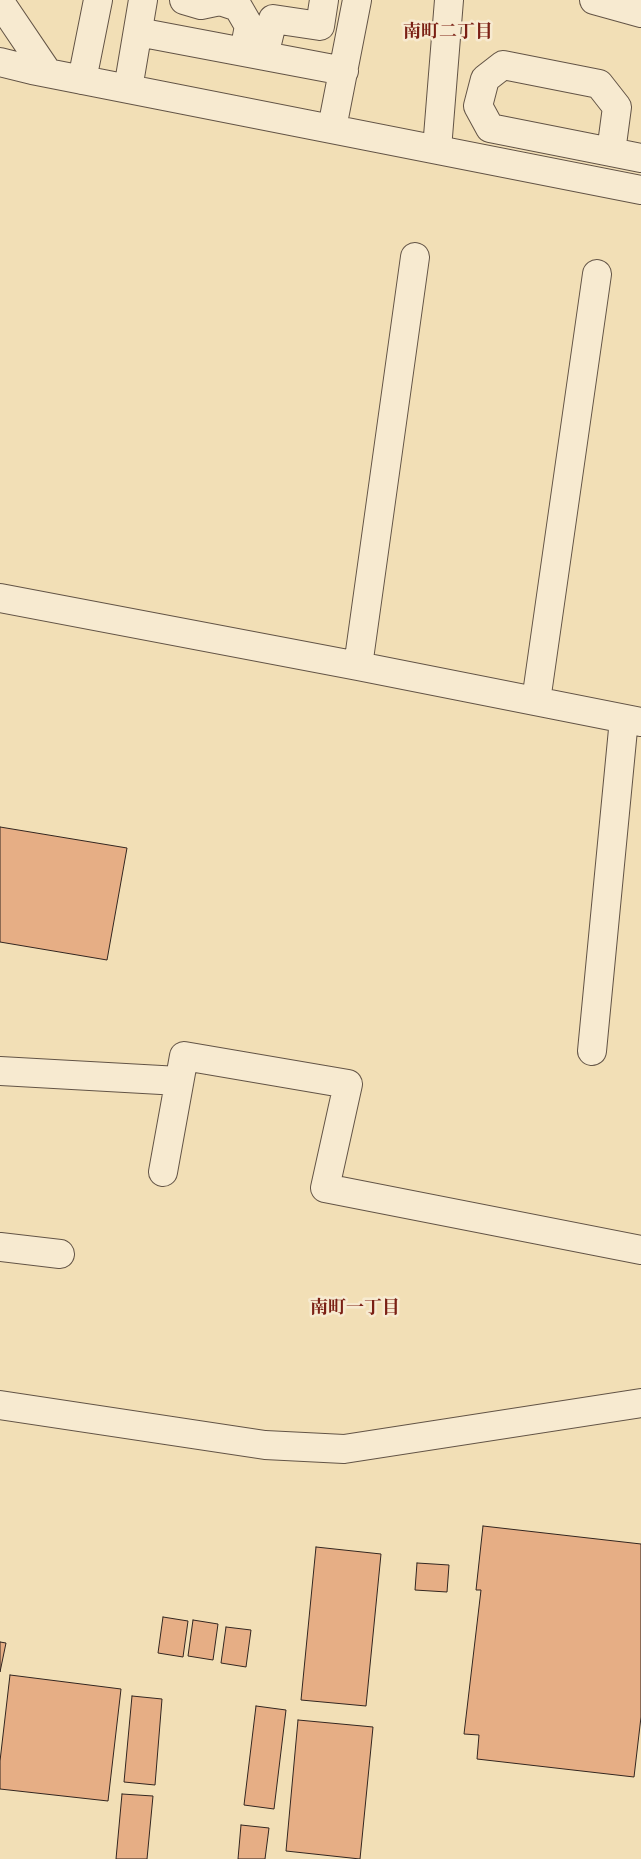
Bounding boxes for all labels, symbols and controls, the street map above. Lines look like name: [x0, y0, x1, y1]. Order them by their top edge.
district label: 南町二丁目: [403, 22, 493, 44]
district label: 南町一丁目: [310, 1298, 400, 1320]

